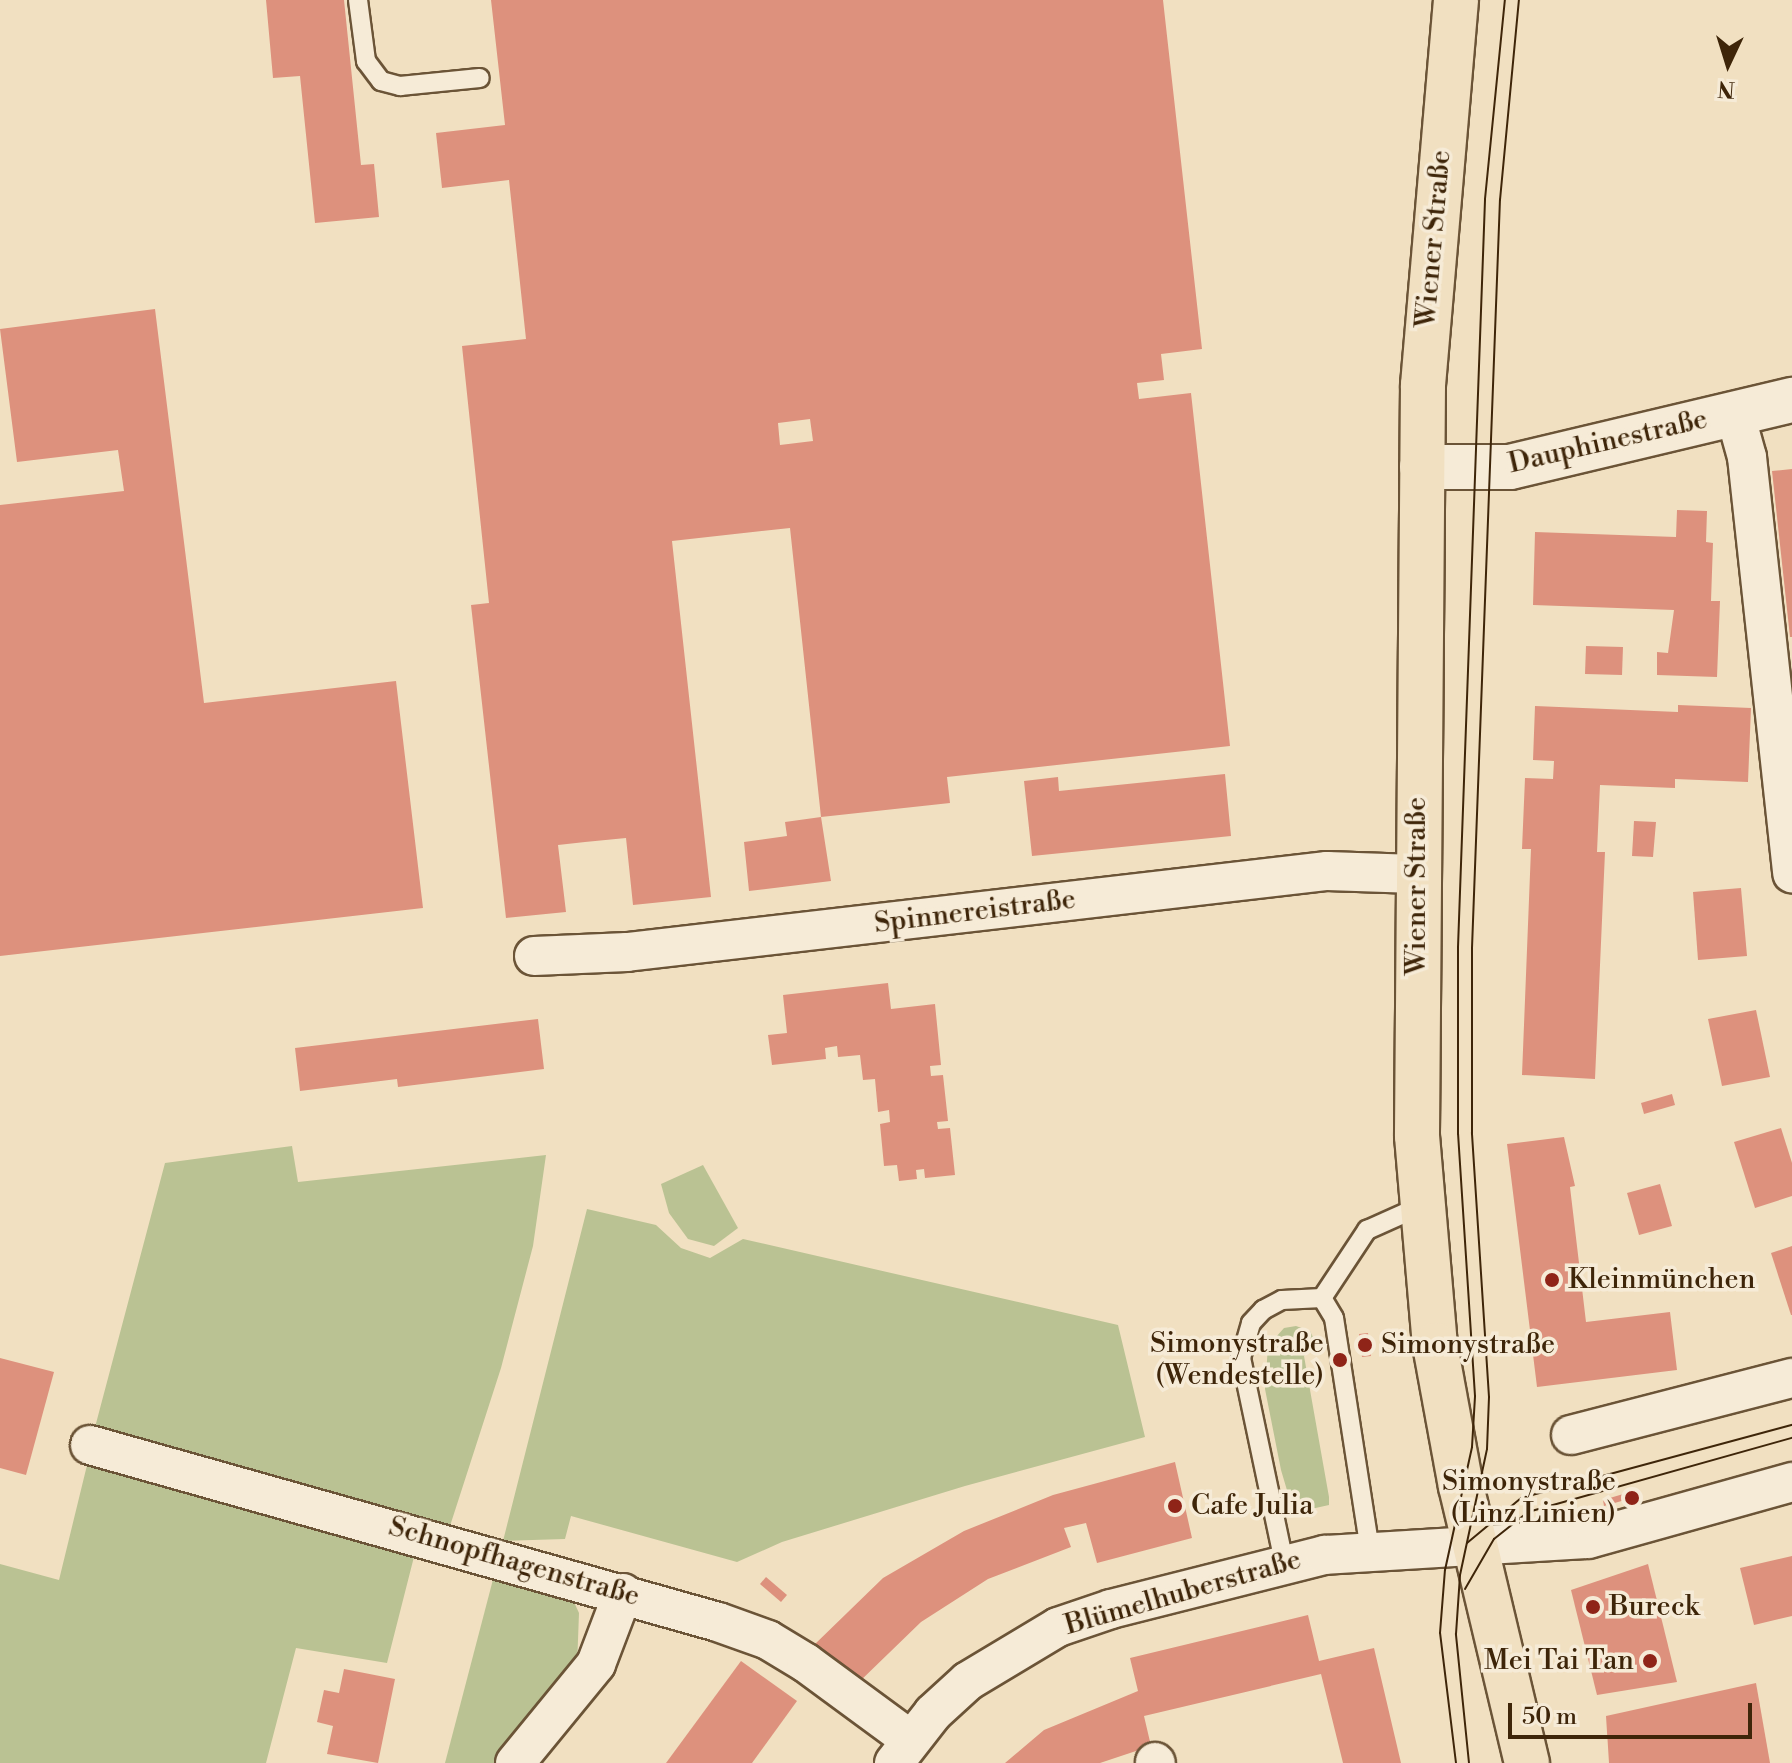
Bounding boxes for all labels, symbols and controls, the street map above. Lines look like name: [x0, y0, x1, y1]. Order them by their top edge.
north arrow: [1688, 24, 1768, 104]
text: N: [1717, 74, 1736, 103]
street label: Wiener Straße: [1409, 149, 1459, 329]
street label: Dauphinestraße: [1505, 403, 1711, 481]
street label: Wiener Straße: [1400, 797, 1434, 975]
street label: Spinnereistraße: [872, 883, 1078, 941]
place label: Kleinmünchen: [1568, 1263, 1755, 1297]
marker: Kleinmünchen: [1543, 1271, 1561, 1289]
place label: Simonystraße (Wendestelle): [1150, 1327, 1324, 1393]
place label: Simonystraße: [1381, 1328, 1555, 1362]
marker: Simonystraße: [1356, 1336, 1374, 1354]
marker: Simonystraße (Wendestelle): [1331, 1351, 1349, 1369]
place label: Simonystraße (Linz Linien): [1442, 1465, 1616, 1531]
place label: Cafe Julia: [1191, 1489, 1314, 1523]
marker: Simonystraße (Linz Linien): [1623, 1489, 1641, 1507]
marker: Cafe Julia: [1166, 1497, 1184, 1515]
street label: Schnopfhagenstraße: [385, 1510, 643, 1614]
street label: Blümelhuberstraße: [1061, 1543, 1305, 1643]
place label: Bureck: [1609, 1590, 1699, 1624]
marker: Bureck: [1584, 1598, 1602, 1616]
place label: Mei Tai Tan: [1484, 1644, 1634, 1678]
marker: Mei Tai Tan: [1641, 1652, 1659, 1670]
scale bar: [1512, 1687, 1756, 1737]
text: 50 m: [1522, 1702, 1577, 1732]

